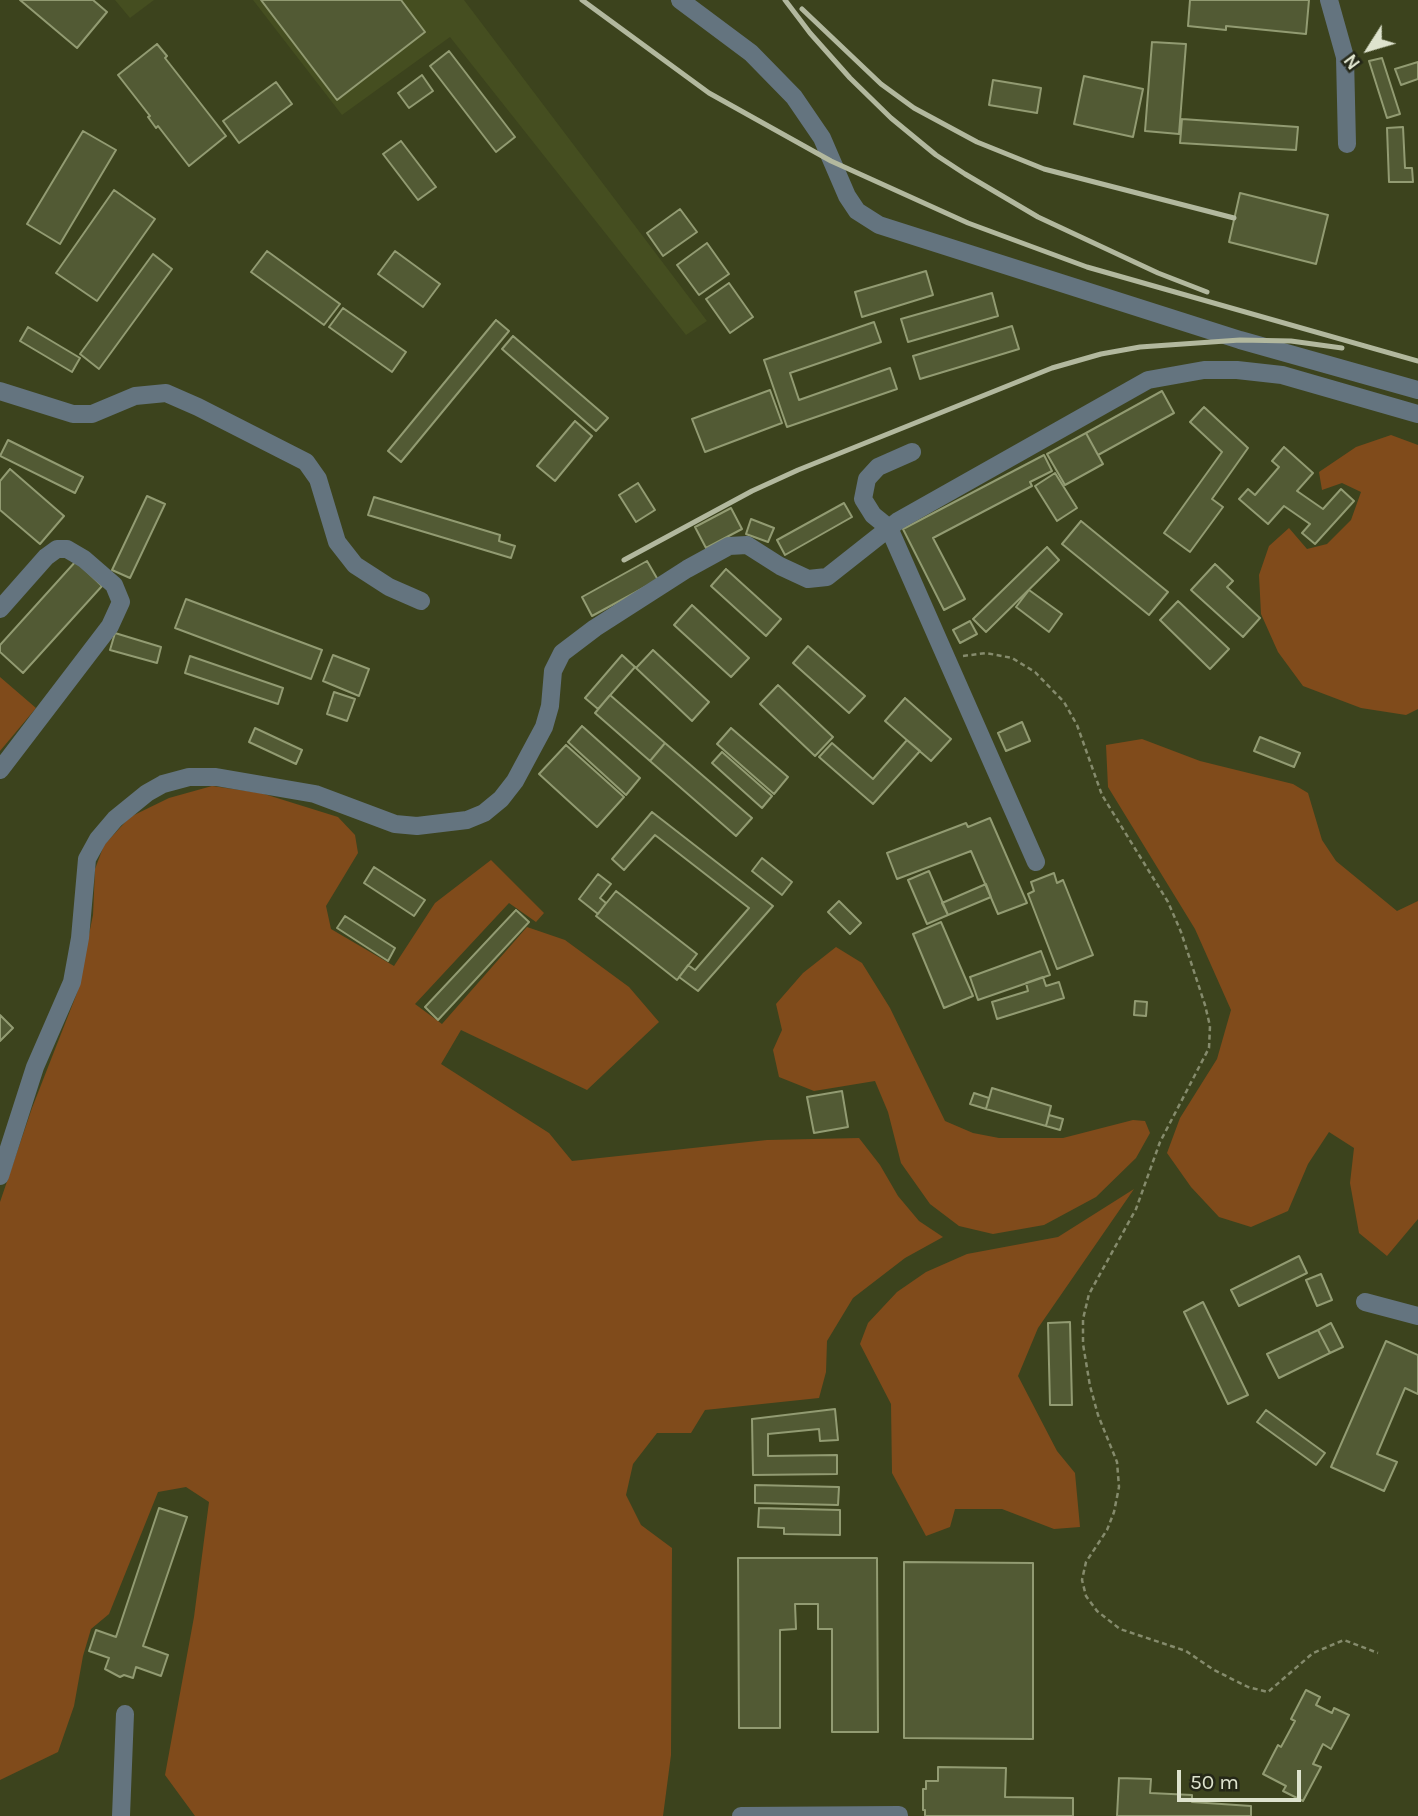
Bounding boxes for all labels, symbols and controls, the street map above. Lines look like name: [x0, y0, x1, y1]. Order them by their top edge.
north arrow: [1334, 14, 1404, 84]
text: N: [1339, 50, 1365, 74]
scale bar: [1180, 1756, 1304, 1800]
text: 50 m: [1190, 1770, 1239, 1794]

